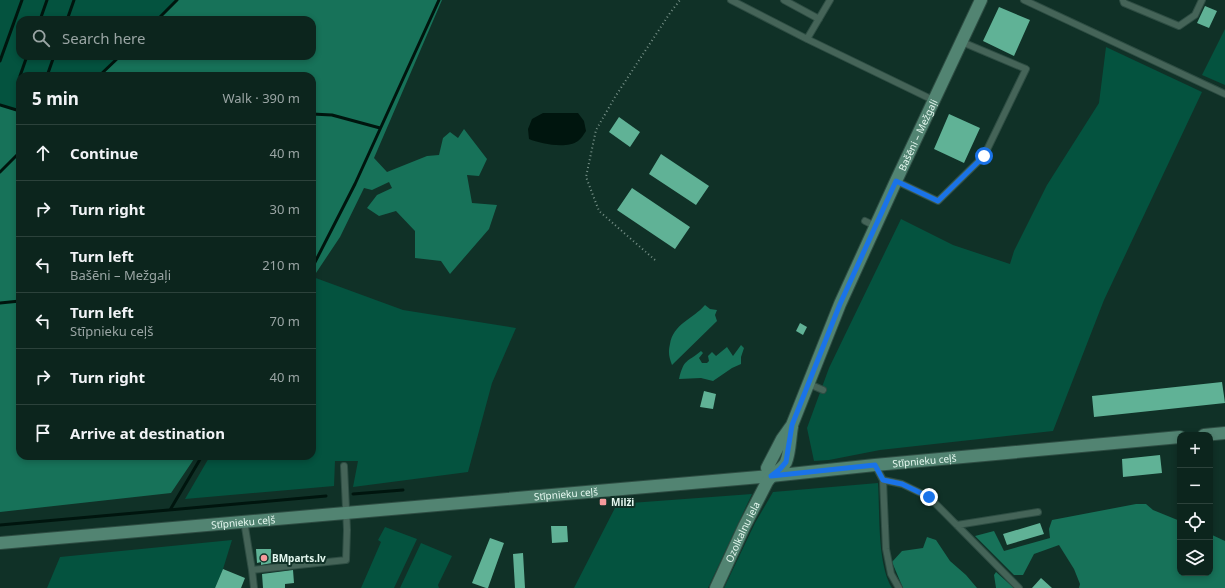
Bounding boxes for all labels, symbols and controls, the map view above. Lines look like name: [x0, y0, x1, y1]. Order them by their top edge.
search box: [16, 16, 316, 60]
icon: search: [30, 27, 52, 49]
text: Search here: [62, 28, 145, 48]
text: 5 min: [32, 87, 79, 110]
text: Walk · 390 m: [222, 89, 300, 107]
street label: Bašēni – Mežgaļi: [895, 97, 941, 173]
icon: ahead: [32, 142, 54, 164]
text: Continue: [70, 143, 138, 163]
text: 40 m: [270, 144, 300, 162]
route start: [975, 147, 993, 165]
icon: right: [32, 198, 54, 220]
text: Turn right: [70, 199, 145, 219]
text: 30 m: [270, 200, 300, 218]
text: Turn left: [70, 246, 134, 266]
icon: left: [32, 254, 54, 276]
text: 210 m: [262, 256, 300, 274]
text: Bašēni – Mežgaļi: [70, 266, 171, 284]
text: Turn left: [70, 302, 134, 322]
icon: left: [32, 310, 54, 332]
text: 70 m: [270, 312, 300, 330]
text: Stīpnieku ceļš: [70, 322, 153, 340]
icon: right: [32, 366, 54, 388]
text: Turn right: [70, 367, 145, 387]
text: 40 m: [270, 368, 300, 386]
icon: arrive: [32, 422, 54, 444]
text: Arrive at destination: [70, 423, 225, 443]
map controls: [1177, 432, 1213, 576]
button: +: [1177, 432, 1213, 468]
street label: Stīpnieku ceļš: [892, 451, 957, 470]
button: −: [1177, 468, 1213, 504]
street label: Stīpnieku ceļš: [533, 484, 599, 504]
route end: [920, 488, 938, 506]
place label: Milži: [611, 495, 634, 509]
marker: Milži: [598, 497, 608, 507]
street label: Ozolkalnu iela: [722, 499, 763, 565]
button: locate: [1177, 504, 1213, 540]
street label: Stīpnieku ceļš: [210, 512, 276, 532]
button: layers: [1177, 540, 1213, 576]
place label: BMparts.lv: [272, 551, 326, 565]
marker: BMparts.lv: [259, 553, 269, 563]

